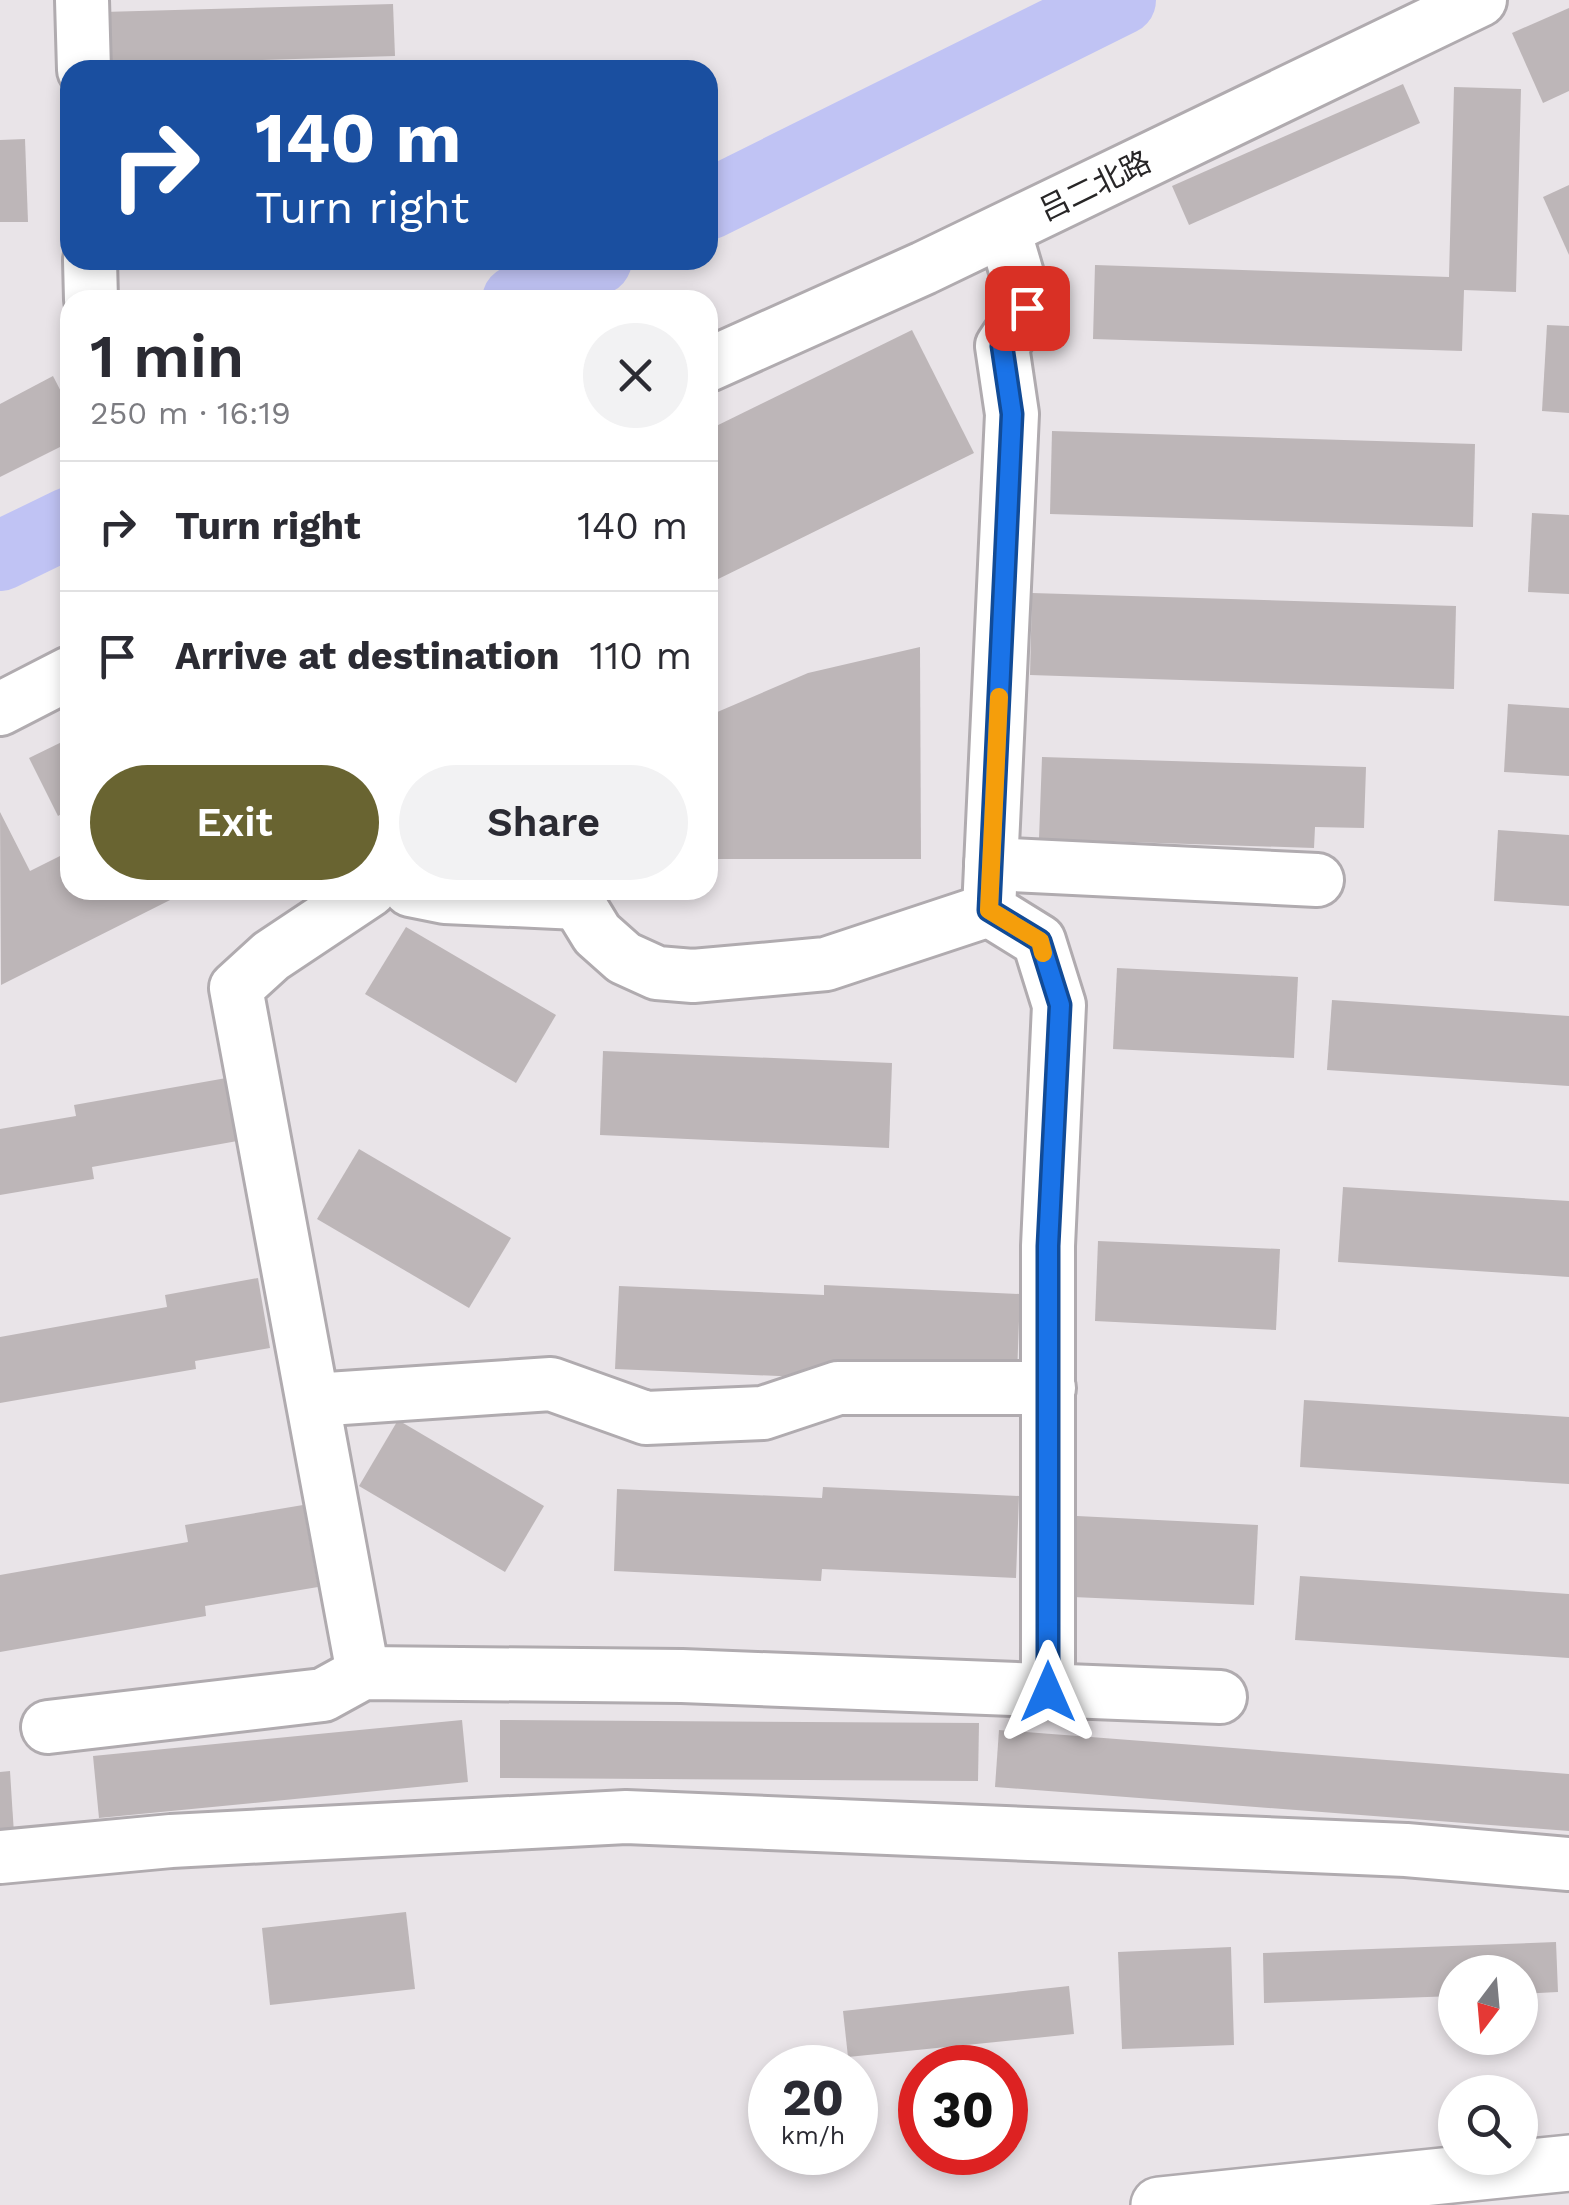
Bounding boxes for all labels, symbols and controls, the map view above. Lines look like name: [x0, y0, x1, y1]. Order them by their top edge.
text: 140 m: [255, 97, 461, 179]
icon: right: [90, 100, 220, 230]
street label: 吕二北路: [1033, 144, 1156, 228]
text: Turn right: [255, 181, 469, 234]
pin: [985, 266, 1070, 351]
icon: arrive: [1000, 281, 1055, 336]
text: 1 min: [90, 321, 244, 392]
button: close: [583, 323, 688, 428]
text: 250 m · 16:19: [90, 394, 291, 432]
icon: right: [90, 499, 145, 554]
text: Turn right: [175, 504, 361, 548]
text: 140 m: [577, 504, 688, 548]
icon: arrive: [90, 629, 145, 684]
text: Arrive at destination: [175, 634, 560, 678]
text: 110 m: [590, 634, 692, 678]
button: Exit: [90, 765, 379, 880]
button: Share: [399, 765, 688, 880]
position arrow: [996, 1640, 1100, 1744]
north arrow: [1438, 1955, 1538, 2055]
map controls: [1438, 1955, 1538, 2175]
speed limit sign: 30: [898, 2045, 1028, 2175]
text: 20: [782, 2068, 844, 2127]
button: search: [1438, 2075, 1538, 2175]
text: km/h: [781, 2121, 845, 2150]

